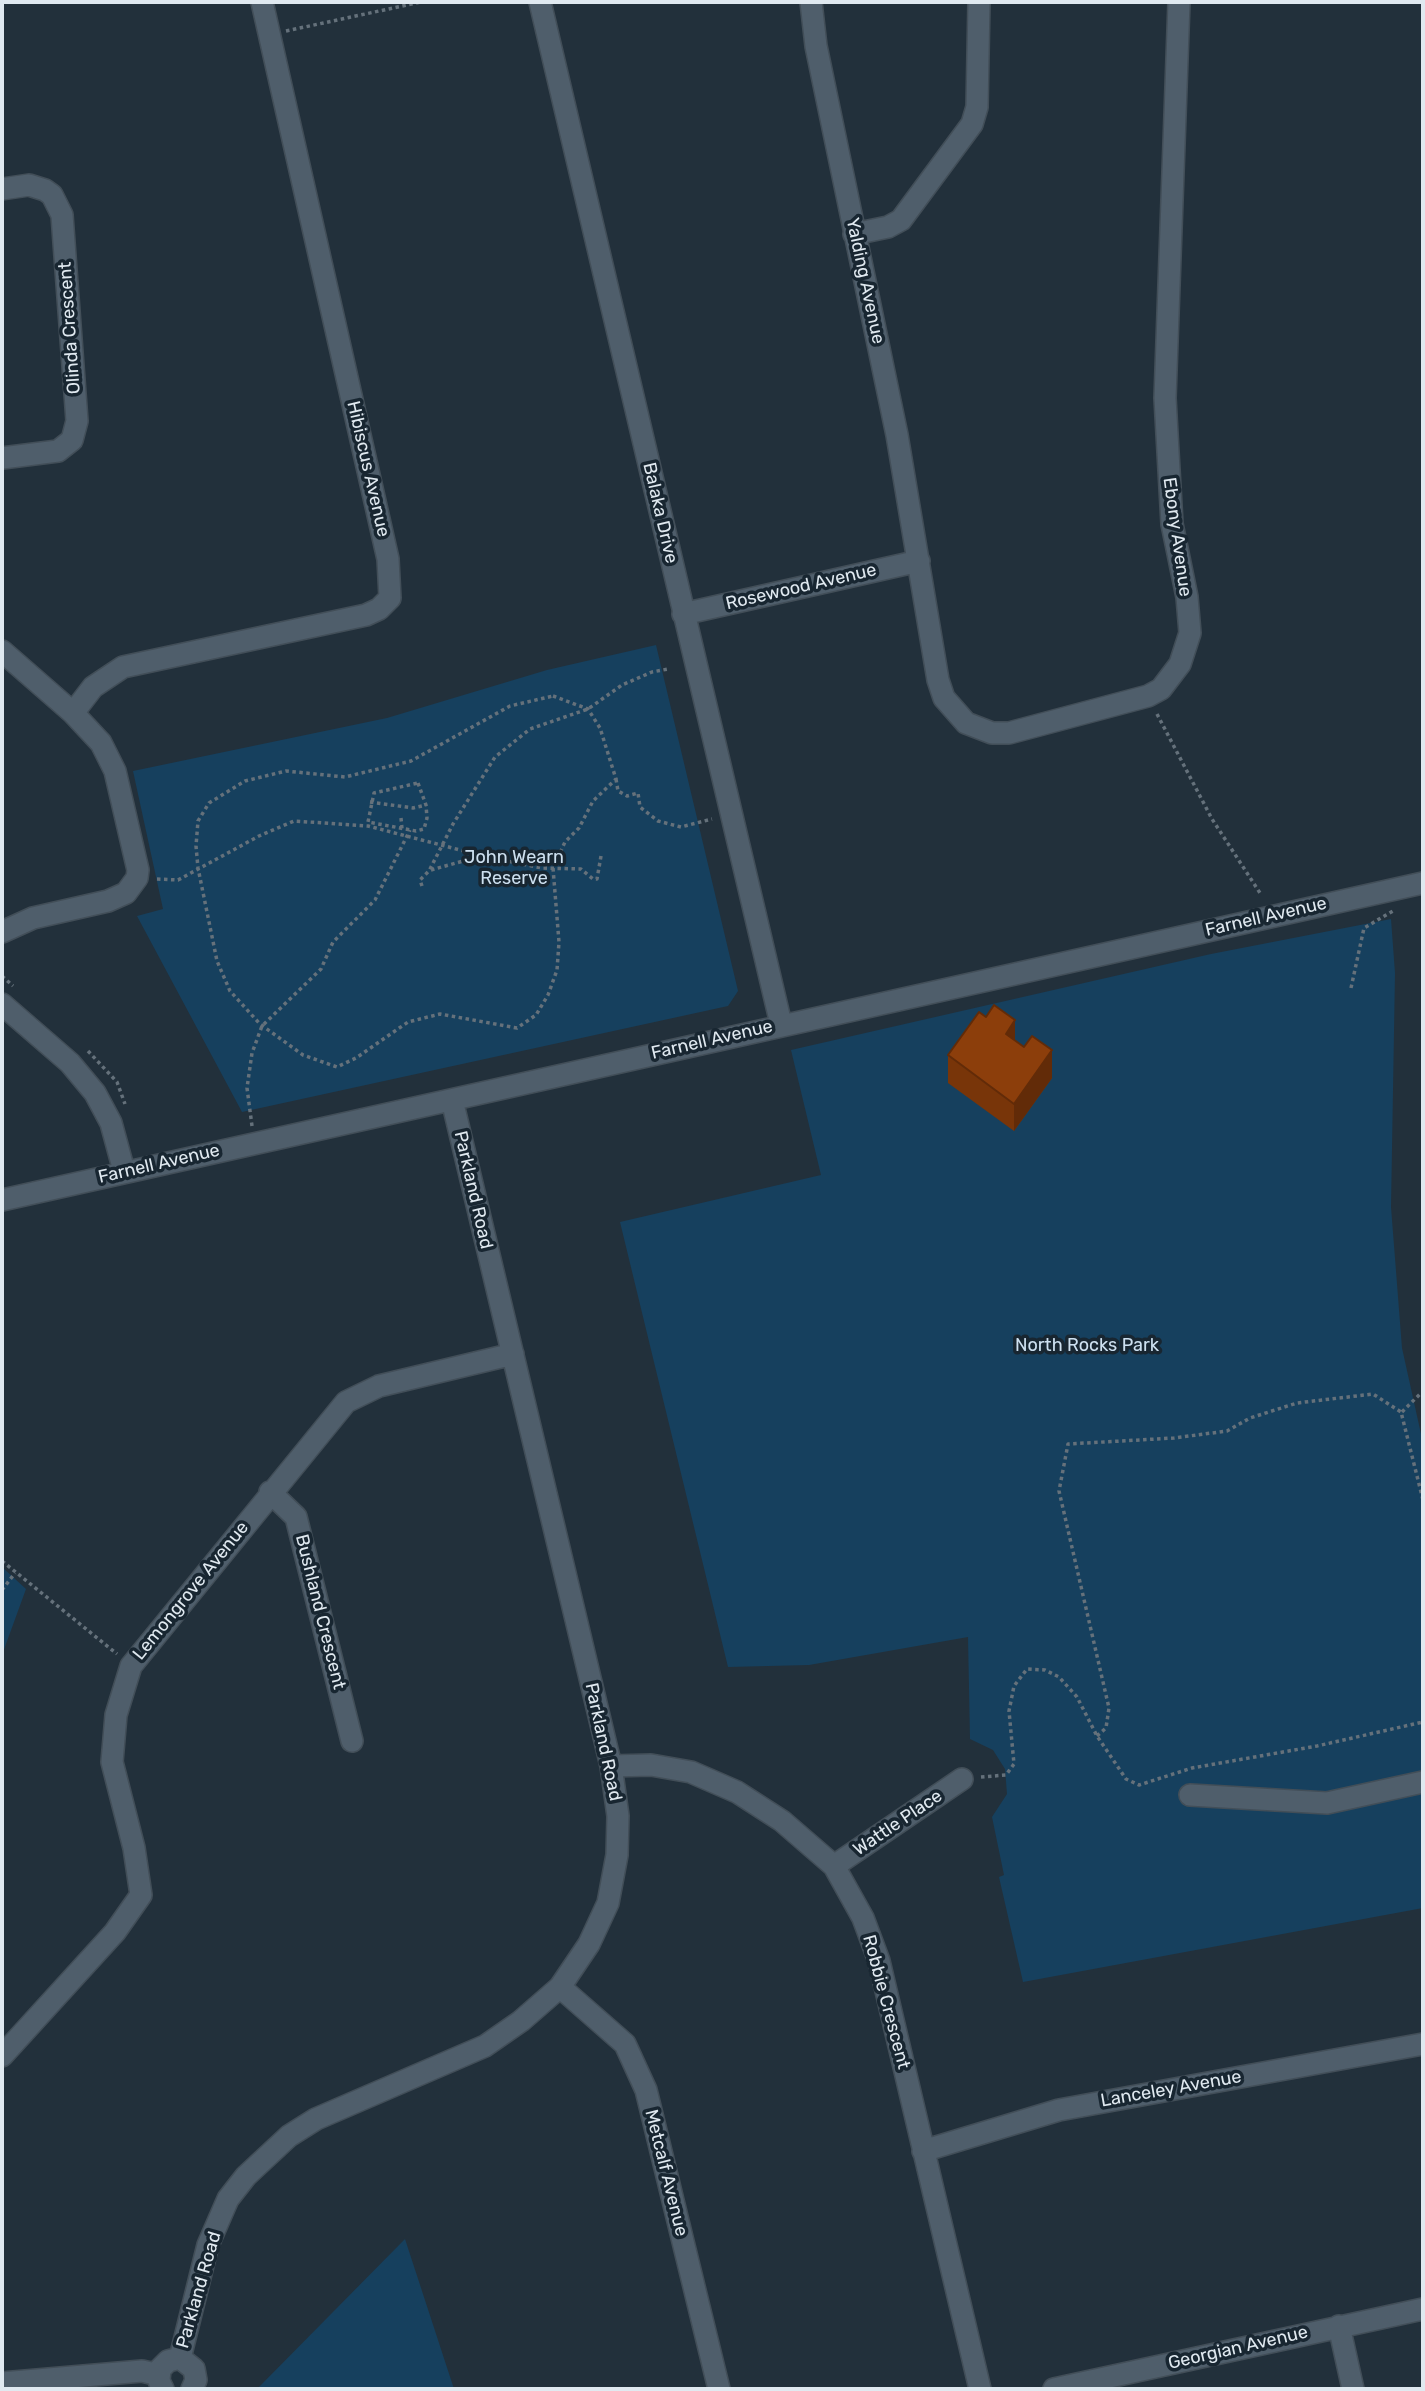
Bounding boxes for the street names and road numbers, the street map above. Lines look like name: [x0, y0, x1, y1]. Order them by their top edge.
street label: Yalding Avenue: [841, 216, 889, 346]
street label: Olinda Crescent: [55, 261, 85, 395]
street label: Hibiscus Avenue: [342, 399, 394, 539]
street label: Balaka Drive: [638, 460, 682, 566]
street label: Ebony Avenue: [1158, 476, 1196, 598]
street label: Rosewood Avenue: [724, 559, 878, 615]
street label: Farnell Avenue: [1203, 893, 1329, 941]
street label: Farnell Avenue: [649, 1016, 775, 1064]
street label: Parkland Road: [449, 1129, 497, 1251]
street label: Farnell Avenue: [96, 1140, 222, 1188]
street label: Lemongrove Avenue: [129, 1517, 253, 1665]
street label: Bushland Crescent: [290, 1532, 350, 1692]
street label: Parkland Road: [580, 1681, 626, 1803]
street label: Wattle Place: [849, 1785, 947, 1861]
street label: Robbie Crescent: [858, 1933, 914, 2071]
street label: Lanceley Avenue: [1099, 2066, 1243, 2112]
street label: Metcalf Avenue: [640, 2107, 692, 2239]
street label: Parkland Road: [172, 2229, 226, 2351]
street label: Georgian Avenue: [1166, 2321, 1310, 2375]

